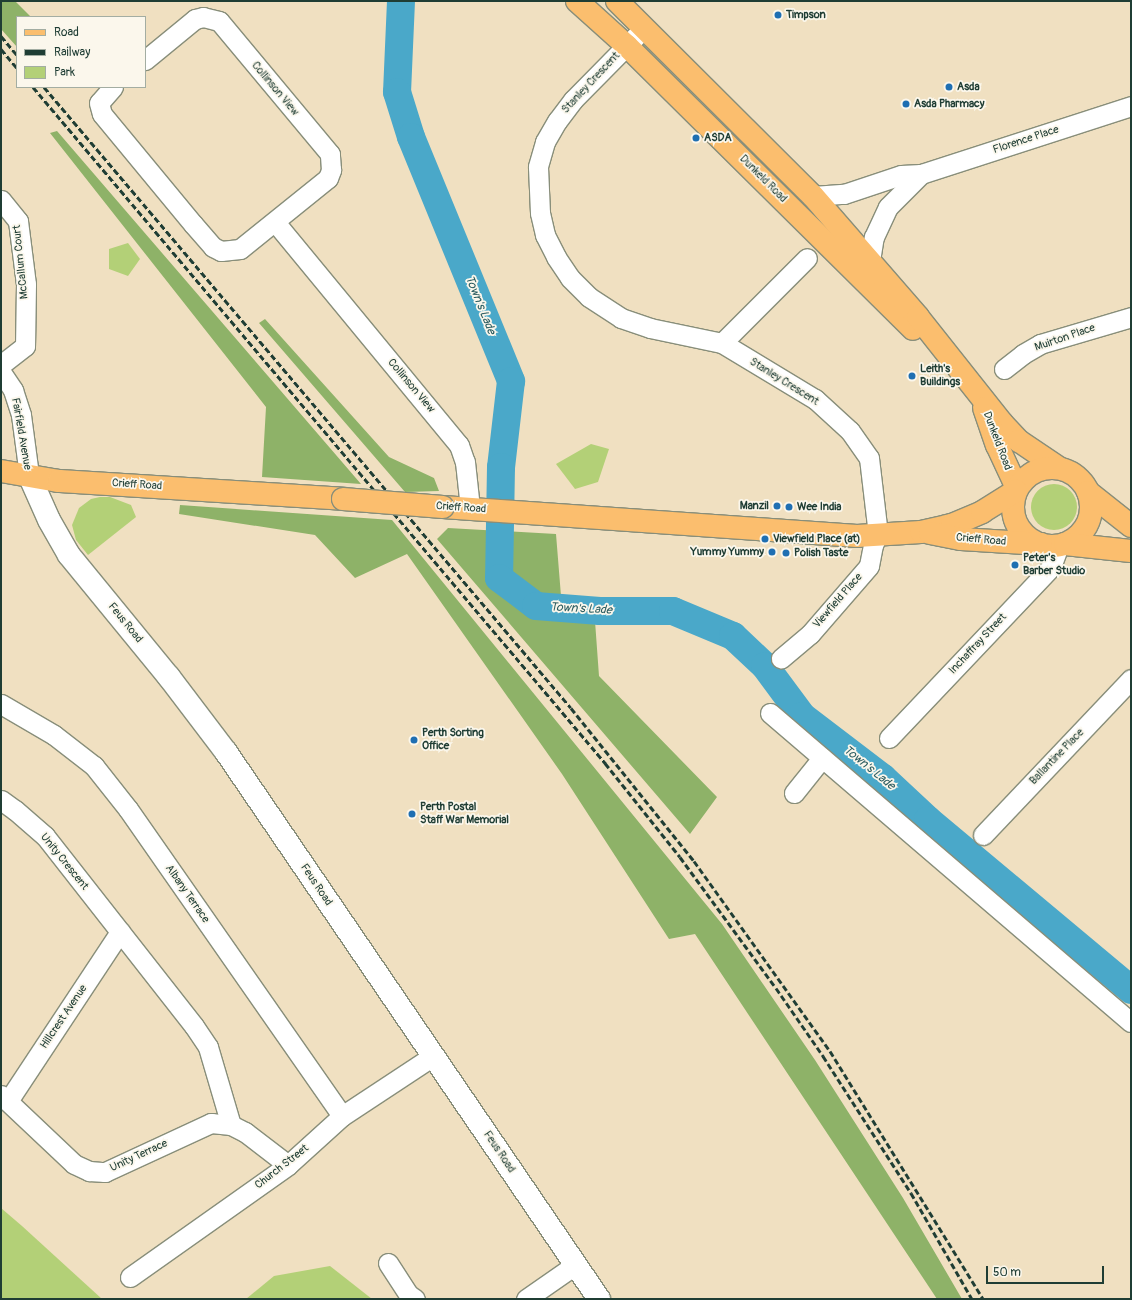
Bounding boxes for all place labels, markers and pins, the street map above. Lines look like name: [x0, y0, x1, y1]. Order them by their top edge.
place label: Timpson: [786, 8, 826, 22]
marker: Timpson: [773, 10, 783, 20]
place label: Asda: [957, 80, 980, 94]
marker: Asda: [944, 82, 954, 92]
place label: Asda Pharmacy: [914, 97, 984, 111]
marker: Asda Pharmacy: [901, 99, 911, 109]
place label: ASDA: [704, 131, 732, 145]
marker: ASDA: [691, 133, 701, 143]
place label: Leith's Buildings: [920, 363, 960, 389]
marker: Leith's Buildings: [907, 371, 917, 381]
place label: Manzil: [740, 499, 769, 513]
place label: Wee India: [797, 500, 841, 514]
marker: Manzil: [772, 501, 782, 511]
marker: Wee India: [784, 502, 794, 512]
place label: Viewfield Place (at): [773, 532, 860, 546]
marker: Viewfield Place (at): [760, 534, 770, 544]
place label: Yummy Yummy: [691, 545, 764, 559]
place label: Polish Taste: [794, 546, 848, 560]
marker: Yummy Yummy: [767, 547, 777, 557]
marker: Polish Taste: [781, 548, 791, 558]
place label: Peter's Barber Studio: [1023, 552, 1085, 578]
marker: Peter's Barber Studio: [1010, 560, 1020, 570]
place label: Perth Sorting Office: [422, 727, 484, 753]
marker: Perth Sorting Office: [409, 735, 419, 745]
place label: Perth Postal Staff War Memorial: [420, 801, 509, 827]
marker: Perth Postal Staff War Memorial: [407, 809, 417, 819]

